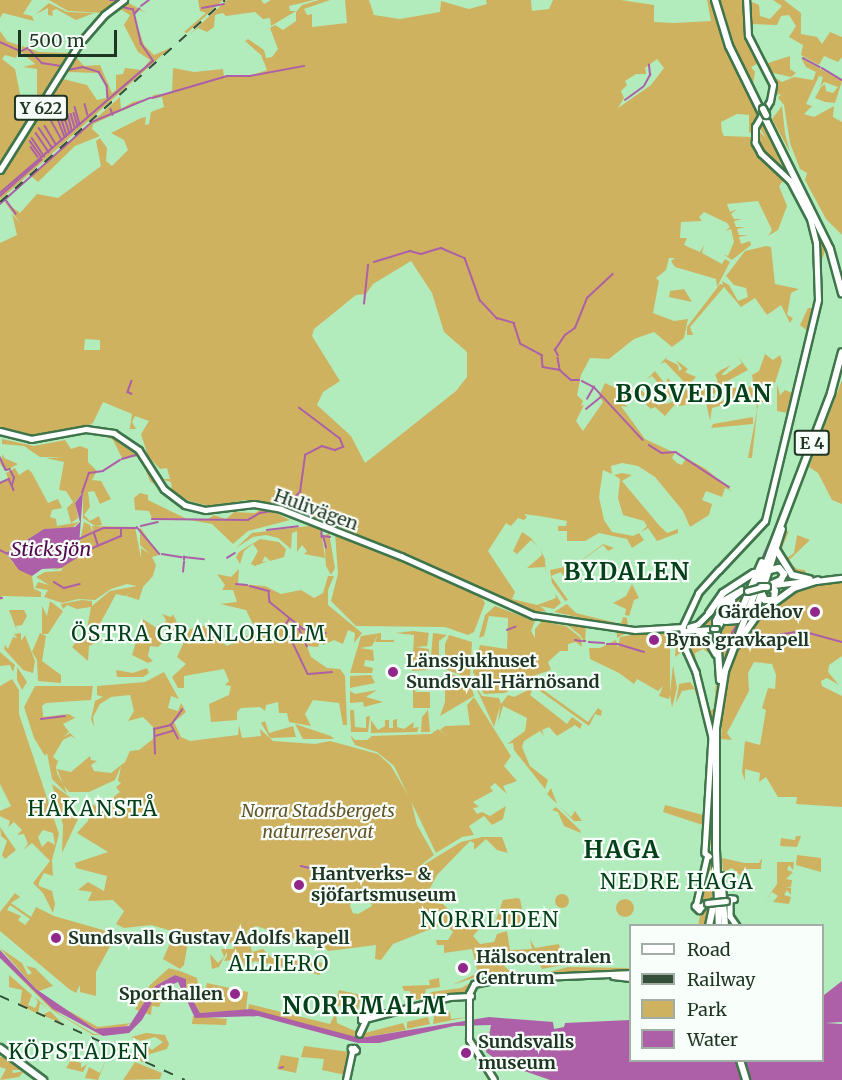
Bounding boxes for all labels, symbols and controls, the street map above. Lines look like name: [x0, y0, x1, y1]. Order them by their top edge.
scale bar: [21, 18, 120, 56]
text: 500 m: [29, 29, 85, 52]
road number: Y 622: [12, 95, 70, 121]
district label: BOSVEDJAN: [615, 380, 773, 408]
road number: E 4: [792, 430, 832, 456]
street label: Hulivägen: [271, 485, 361, 535]
water label: Sticksjön: [11, 536, 91, 560]
district label: BYDALEN: [563, 558, 691, 586]
place label: Gärdehov: [718, 601, 803, 623]
marker: Gärdehov: [808, 605, 822, 619]
district label: ÖSTRA GRANLOHOLM: [71, 621, 327, 647]
place label: Byns gravkapell: [666, 629, 809, 651]
marker: Byns gravkapell: [647, 633, 661, 647]
place label: Länssjukhuset Sundsvall-Härnösand: [406, 651, 600, 694]
marker: Länssjukhuset Sundsvall-Härnösand: [384, 663, 402, 681]
district label: HÅKANSTÅ: [28, 796, 158, 822]
park label: Norra Stadsbergets naturreservat: [241, 801, 395, 844]
district label: HAGA: [584, 836, 660, 864]
place label: Hantverks- & sjöfartsmuseum: [311, 864, 456, 906]
district label: NEDRE HAGA: [600, 869, 754, 895]
marker: Hantverks- & sjöfartsmuseum: [292, 878, 306, 892]
district label: NORRLIDEN: [420, 907, 560, 933]
legend: [629, 924, 824, 1062]
place label: Sundsvalls Gustav Adolfs kapell: [68, 927, 350, 949]
marker: Sundsvalls Gustav Adolfs kapell: [49, 931, 63, 945]
text: Road: [687, 938, 731, 961]
place label: Hälsocentralen Centrum: [476, 947, 611, 990]
district label: ALLIERO: [228, 951, 330, 977]
marker: Hälsocentralen Centrum: [454, 959, 472, 977]
text: Railway: [687, 968, 755, 991]
place label: Sporthallen: [119, 983, 223, 1005]
marker: Sporthallen: [228, 987, 242, 1001]
district label: NORRMALM: [282, 992, 448, 1020]
text: Park: [687, 998, 727, 1021]
text: Water: [687, 1028, 738, 1051]
place label: Sundsvalls museum: [478, 1032, 574, 1074]
district label: KÖPSTADEN: [8, 1039, 150, 1065]
marker: Sundsvalls museum: [459, 1046, 473, 1060]

